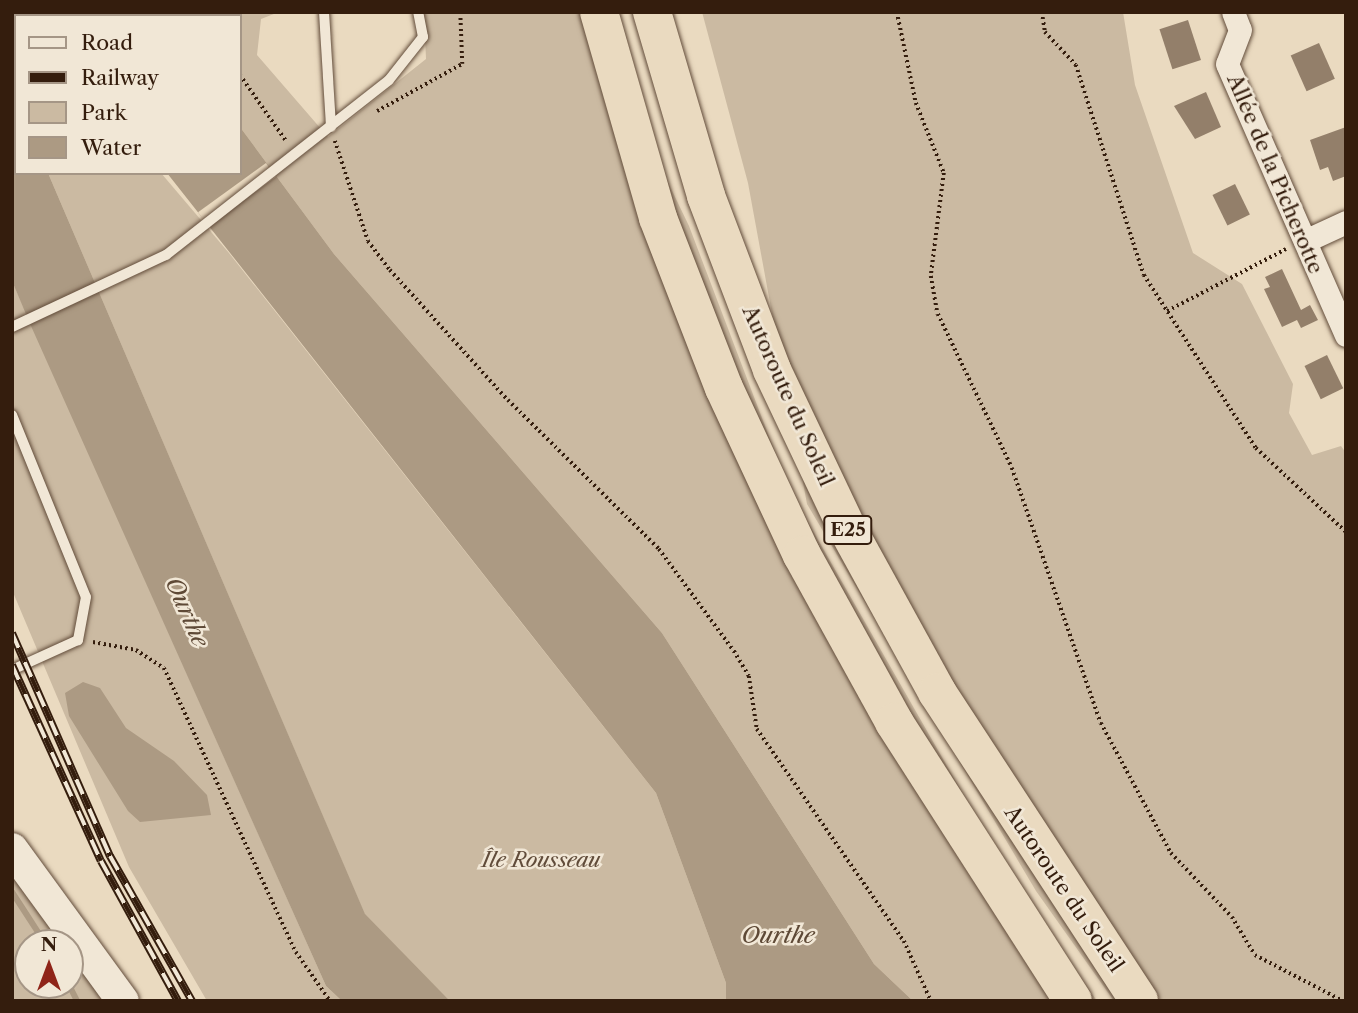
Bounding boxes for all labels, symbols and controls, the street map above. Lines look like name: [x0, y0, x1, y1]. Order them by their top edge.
legend: [14, 14, 242, 175]
text: Road: [81, 30, 133, 55]
text: Railway: [81, 65, 159, 90]
street label: Allée de la Picherotte: [1222, 70, 1328, 278]
text: Park: [81, 100, 127, 125]
text: Water: [81, 135, 141, 160]
street label: Autoroute du Soleil: [737, 302, 839, 490]
road number: E25: [822, 514, 874, 545]
water label: Ourthe: [159, 573, 215, 651]
street label: Autoroute du Soleil: [999, 801, 1129, 977]
park label: Île Rousseau: [482, 847, 600, 873]
water label: Ourthe: [741, 921, 815, 949]
north arrow: [14, 929, 84, 999]
text: N: [41, 933, 57, 956]

